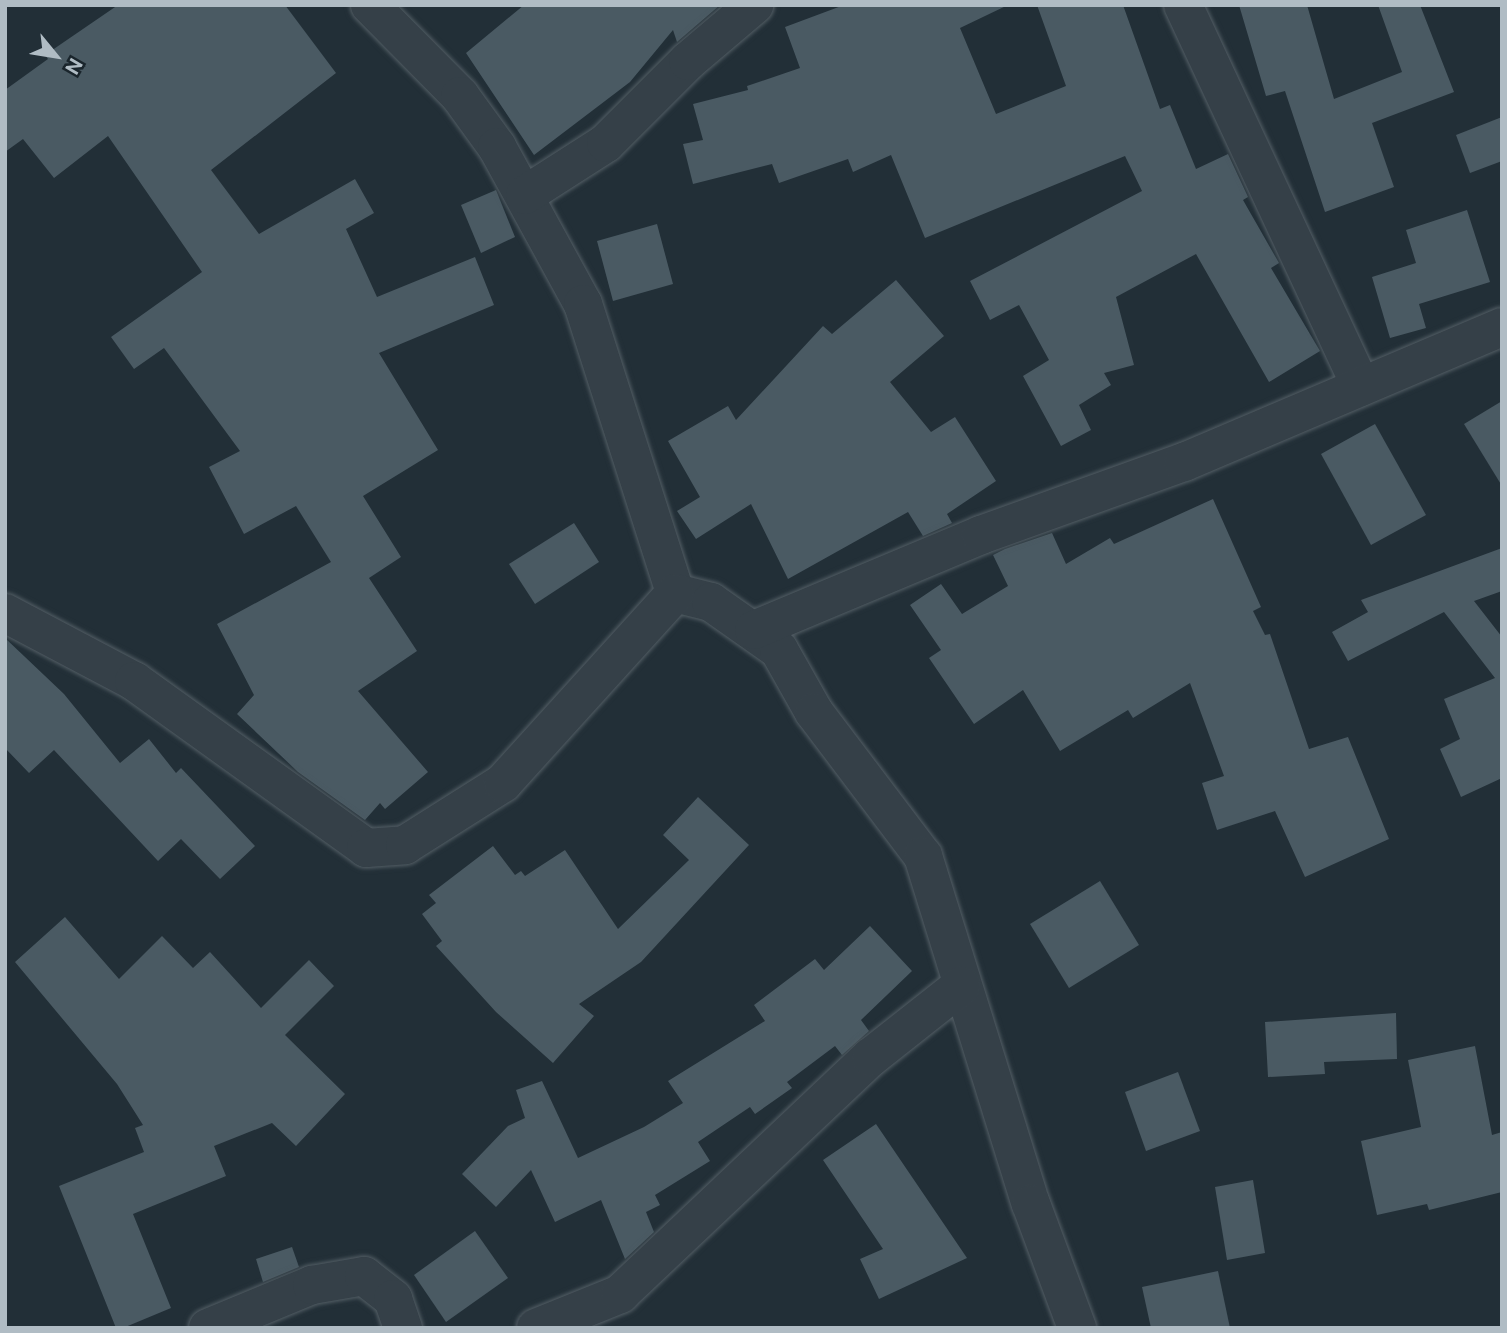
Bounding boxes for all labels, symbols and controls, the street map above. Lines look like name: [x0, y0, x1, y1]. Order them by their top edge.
north arrow: [21, 21, 91, 91]
text: N: [61, 55, 87, 78]

